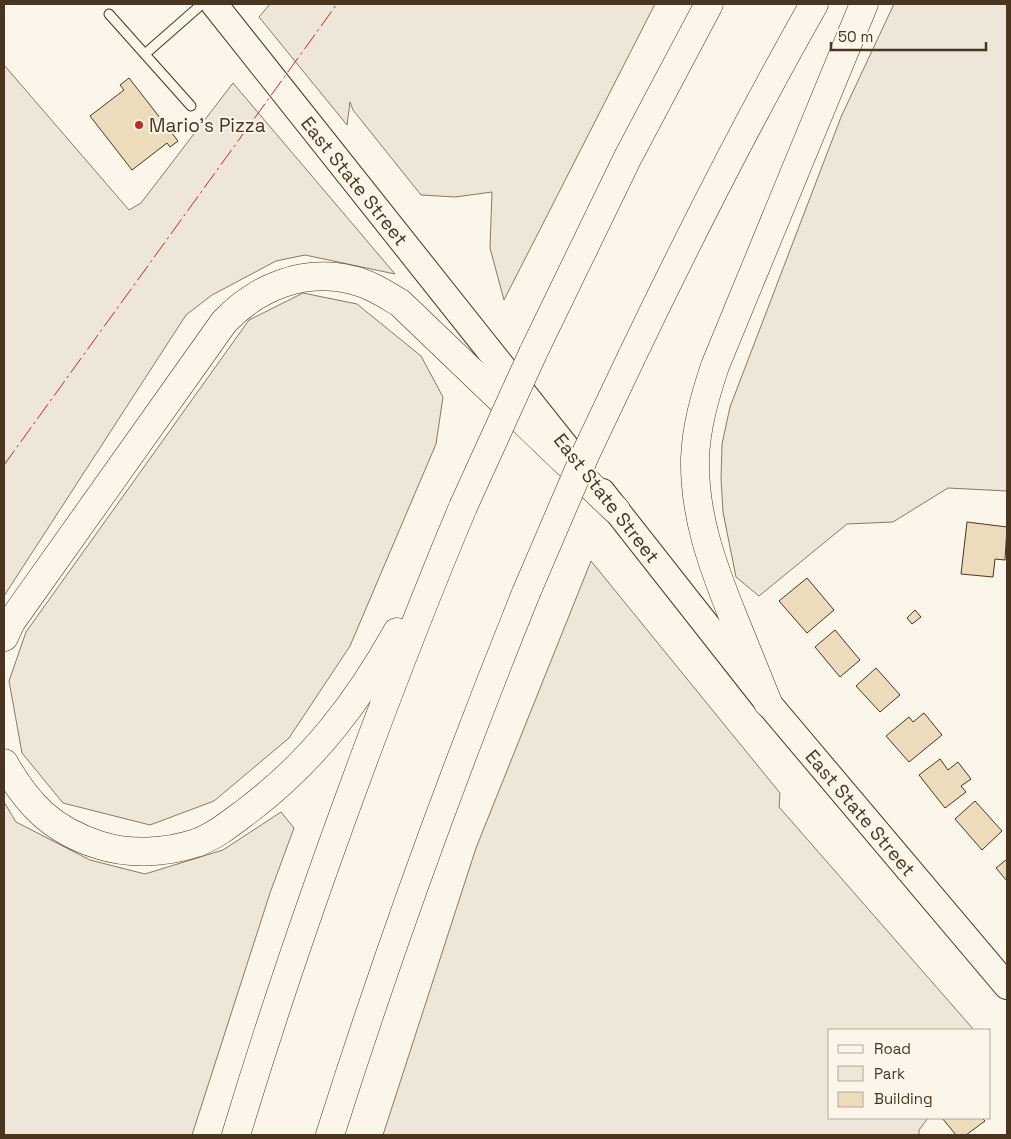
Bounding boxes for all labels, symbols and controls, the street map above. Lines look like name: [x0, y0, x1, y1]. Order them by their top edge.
scale bar: [831, 20, 986, 52]
text: 50 m: [838, 27, 873, 46]
street label: East State Street: [295, 111, 413, 251]
place label: Mario's Pizza: [149, 113, 266, 138]
marker: Mario's Pizza: [133, 119, 145, 131]
street label: East State Street: [548, 428, 665, 568]
street label: East State Street: [800, 744, 921, 882]
legend: [828, 1029, 991, 1119]
text: Road: [874, 1039, 911, 1058]
text: Park: [874, 1064, 905, 1083]
text: Building: [874, 1089, 933, 1108]

